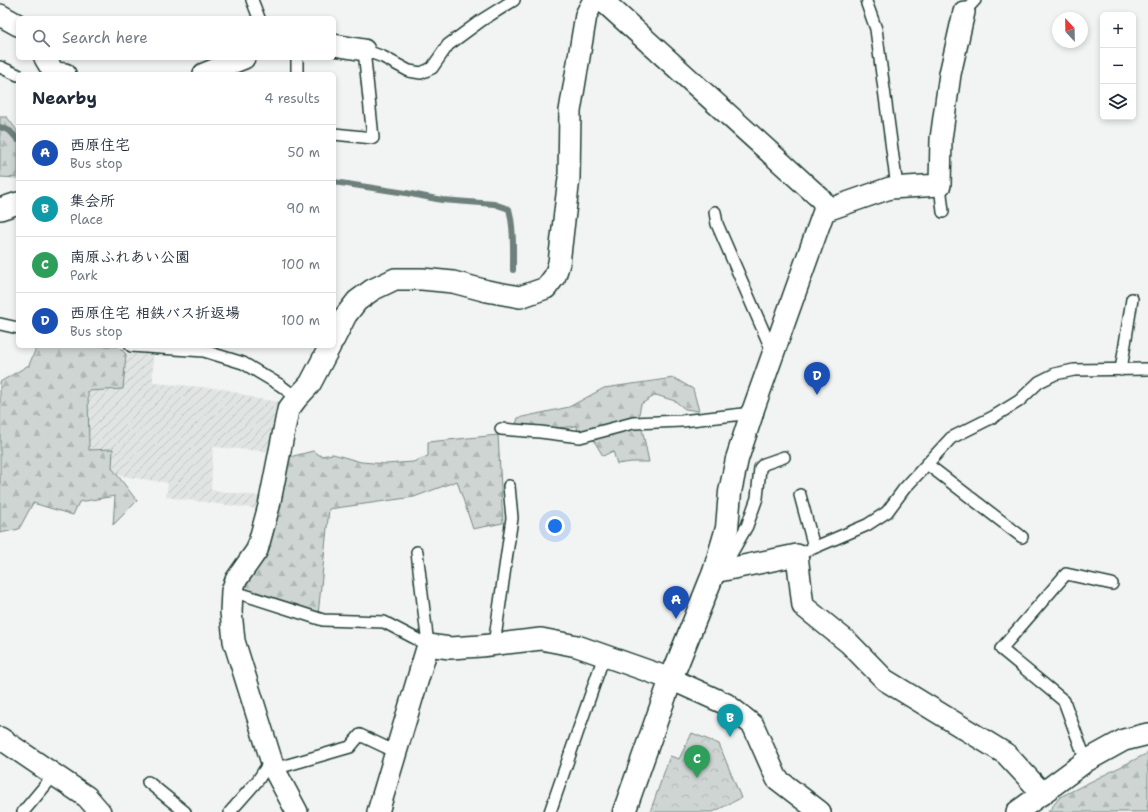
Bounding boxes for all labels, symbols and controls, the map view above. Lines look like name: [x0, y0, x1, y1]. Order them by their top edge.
north arrow: [1052, 12, 1088, 48]
map controls: [1100, 12, 1136, 120]
button: +: [1100, 12, 1136, 48]
search box: [16, 16, 336, 60]
icon: search: [30, 27, 52, 49]
text: Search here: [62, 28, 148, 48]
button: −: [1100, 48, 1136, 84]
button: layers: [1100, 84, 1136, 120]
text: Nearby: [32, 87, 97, 109]
text: 4 results: [264, 90, 320, 107]
text: 西原住宅: [70, 135, 130, 155]
text: A: [40, 144, 50, 161]
text: 50 m: [287, 144, 320, 161]
text: Bus stop: [70, 155, 122, 172]
text: 集会所: [70, 191, 115, 211]
text: B: [41, 200, 49, 217]
text: 90 m: [286, 200, 320, 217]
text: Place: [70, 211, 103, 228]
text: 南原ふれあい公園: [70, 247, 190, 267]
text: C: [41, 256, 49, 273]
text: 100 m: [281, 256, 320, 273]
text: Park: [70, 267, 98, 284]
text: 西原住宅 相鉄バス折返場: [70, 303, 240, 323]
text: D: [40, 312, 50, 329]
text: 100 m: [281, 312, 320, 329]
text: Bus stop: [70, 323, 122, 340]
pin: D: [804, 362, 830, 395]
your location: [545, 516, 565, 536]
pin: A: [663, 586, 689, 619]
pin: B: [717, 704, 743, 737]
pin: C: [684, 745, 710, 778]

